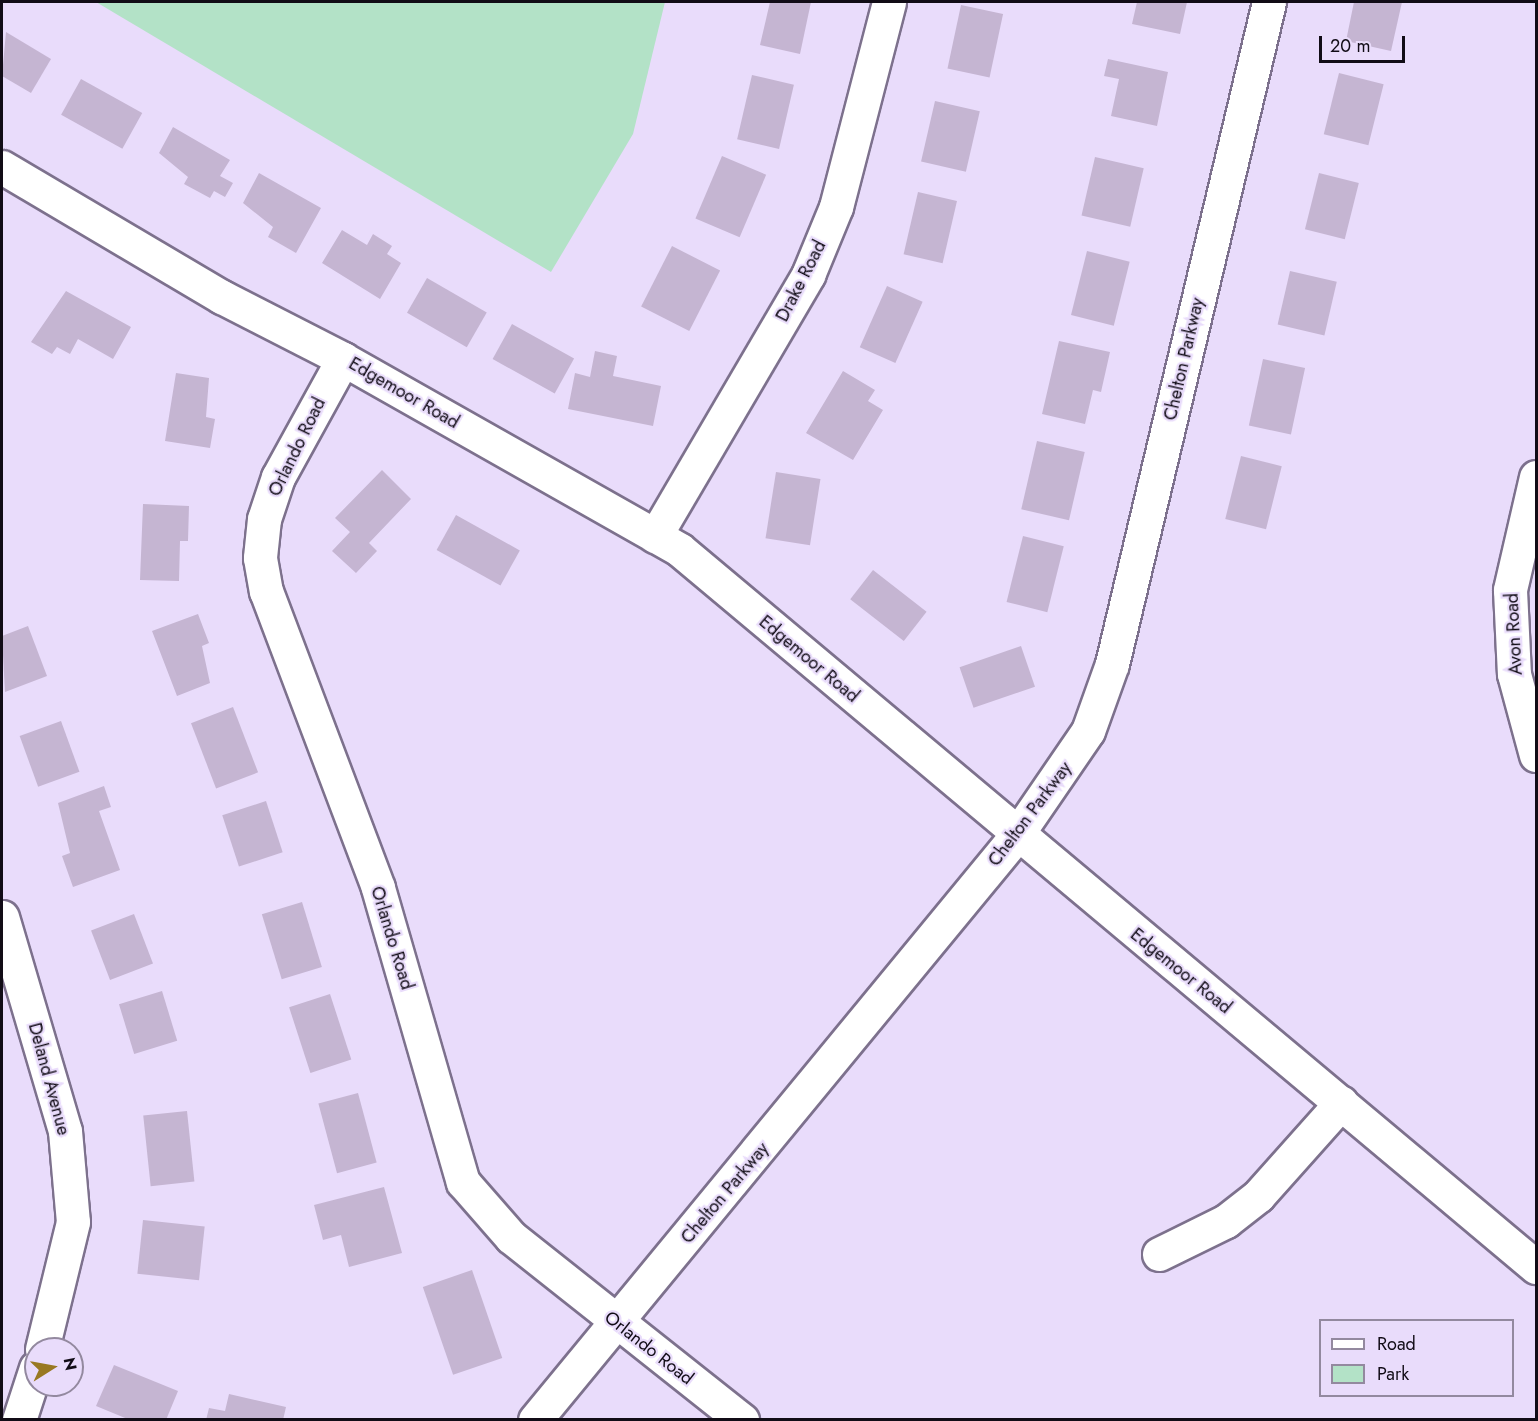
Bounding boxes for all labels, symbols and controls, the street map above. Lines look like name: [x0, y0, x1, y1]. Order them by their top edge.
scale bar: [1322, 24, 1408, 62]
text: 20 m: [1330, 33, 1370, 59]
street label: Drake Road: [771, 237, 831, 325]
street label: Chelton Parkway: [1159, 296, 1209, 422]
street label: Edgemoor Road: [345, 353, 463, 433]
street label: Orlando Road: [264, 394, 330, 500]
street label: Avon Road: [1501, 592, 1527, 676]
street label: Edgemoor Road: [755, 611, 863, 707]
street label: Chelton Parkway: [984, 757, 1076, 871]
street label: Orlando Road: [366, 884, 418, 992]
street label: Edgemoor Road: [1126, 924, 1236, 1018]
street label: Deland Avenue: [24, 1020, 74, 1138]
street label: Chelton Parkway: [676, 1138, 774, 1248]
street label: Orlando Road: [600, 1307, 698, 1389]
legend: [1319, 1319, 1514, 1397]
text: Road: [1377, 1331, 1416, 1357]
north arrow: [24, 1337, 84, 1397]
text: N: [58, 1355, 83, 1372]
text: Park: [1377, 1361, 1409, 1387]

